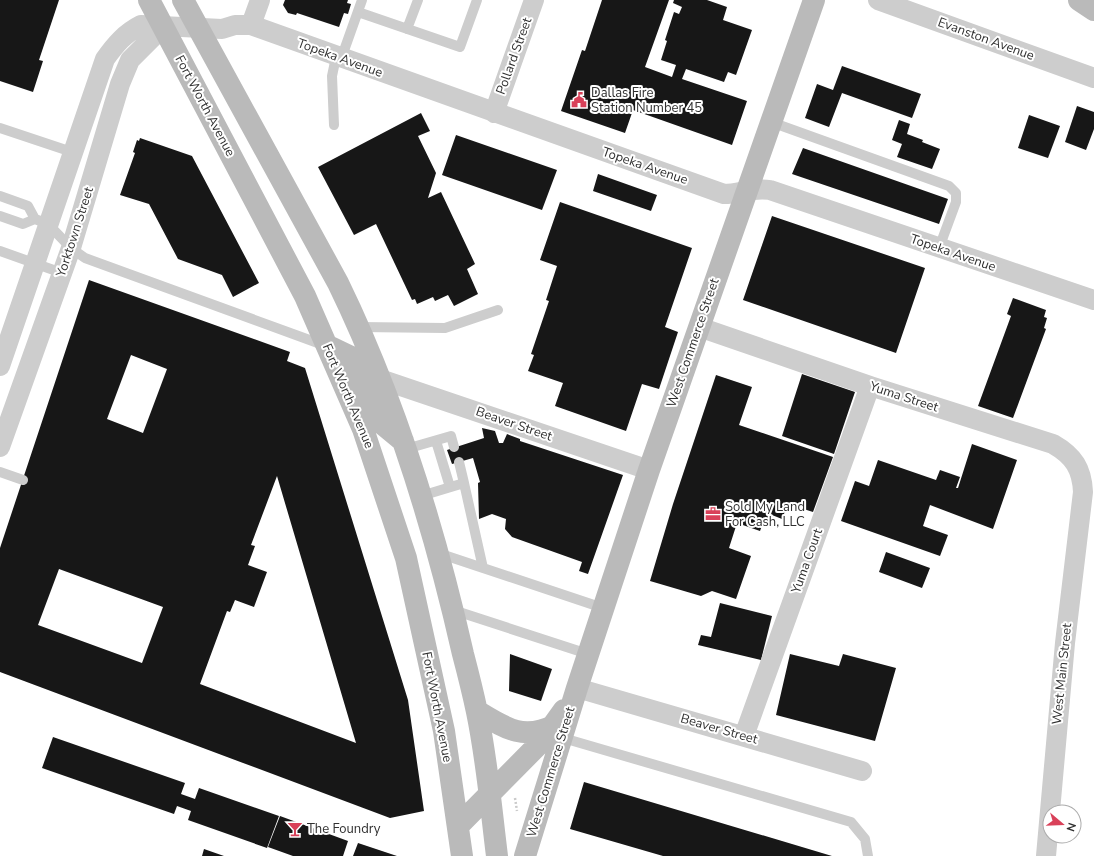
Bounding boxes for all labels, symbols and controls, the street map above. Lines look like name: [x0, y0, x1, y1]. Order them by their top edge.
street label: Evanston Avenue: [935, 13, 1037, 65]
street label: Pollard Street: [492, 15, 536, 97]
street label: Topeka Avenue: [295, 34, 385, 82]
street label: Fort Worth Avenue: [171, 52, 239, 160]
place label: Dallas Fire Station Number 45: [591, 84, 702, 117]
public building icon: Dallas Fire Station Number 45: [570, 91, 588, 109]
street label: Topeka Avenue: [600, 143, 690, 189]
street label: Yorktown Street: [52, 184, 98, 280]
street label: Topeka Avenue: [908, 230, 998, 276]
street label: West Commerce Street: [662, 276, 724, 410]
street label: Fort Worth Avenue: [318, 341, 378, 451]
street label: Yuma Street: [867, 377, 941, 417]
street label: Beaver Street: [473, 403, 555, 446]
place label: Sold My Land For Cash, LLC: [725, 498, 805, 531]
office icon: Sold My Land For Cash, LLC: [704, 505, 722, 523]
street label: Yuma Court: [787, 526, 827, 597]
street label: West Main Street: [1048, 622, 1076, 726]
street label: Fort Worth Avenue: [417, 650, 457, 764]
street label: West Commerce Street: [523, 704, 580, 839]
street label: Beaver Street: [678, 709, 760, 749]
north arrow: [1042, 804, 1082, 844]
bar icon: The Foundry: [286, 820, 304, 838]
place label: The Foundry: [307, 820, 381, 838]
text: N: [1063, 821, 1079, 833]

